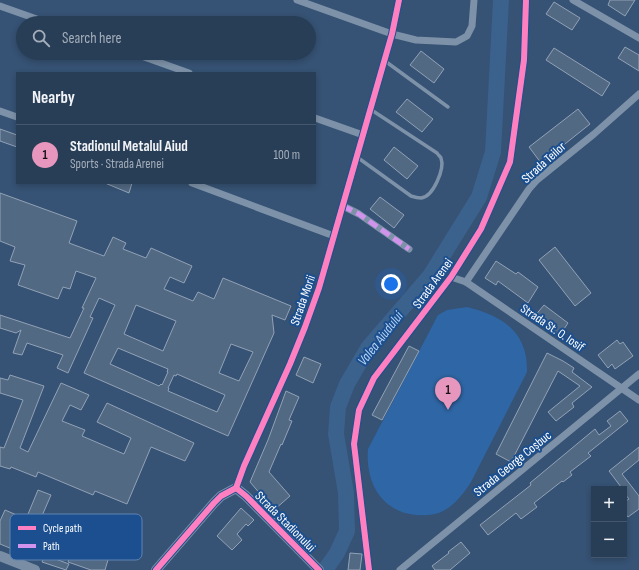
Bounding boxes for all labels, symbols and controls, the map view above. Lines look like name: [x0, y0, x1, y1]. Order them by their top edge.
search box: [16, 16, 316, 60]
icon: search: [30, 27, 52, 49]
text: Search here: [62, 29, 122, 48]
text: Nearby: [32, 88, 75, 108]
text: Stadionul Metalul Aiud: [70, 137, 188, 156]
street label: Strada Teilor: [518, 139, 569, 187]
text: 1: [42, 147, 48, 163]
text: 100 m: [273, 147, 300, 163]
text: Sports · Strada Arenei: [70, 156, 164, 172]
street label: Strada Arenei: [409, 255, 456, 312]
street label: Strada Morii: [287, 273, 319, 328]
your location: [381, 274, 401, 294]
street label: Strada St. O. Iosif: [517, 300, 588, 355]
water label: Valea Aiudului: [354, 308, 407, 369]
pin: 1: [435, 377, 461, 410]
street label: Strada George Coșbuc: [470, 427, 555, 500]
map controls: [591, 486, 627, 558]
button: +: [591, 486, 627, 522]
street label: Strada Stadionului: [252, 488, 319, 555]
legend: [10, 514, 142, 560]
text: Cycle path: [43, 522, 82, 535]
button: −: [591, 522, 627, 558]
text: Path: [43, 540, 60, 553]

